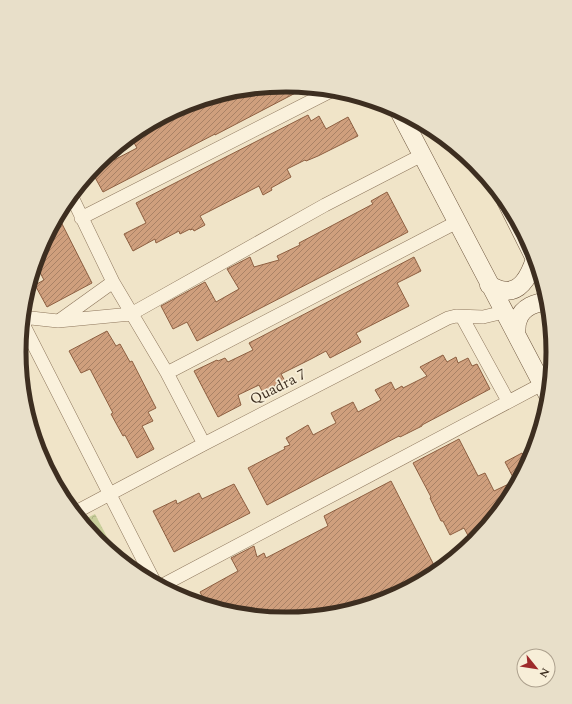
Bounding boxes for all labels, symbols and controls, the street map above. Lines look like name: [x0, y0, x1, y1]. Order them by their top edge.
street label: Quadra 7: [246, 363, 310, 411]
north arrow: [516, 648, 556, 688]
text: N: [535, 665, 554, 681]

